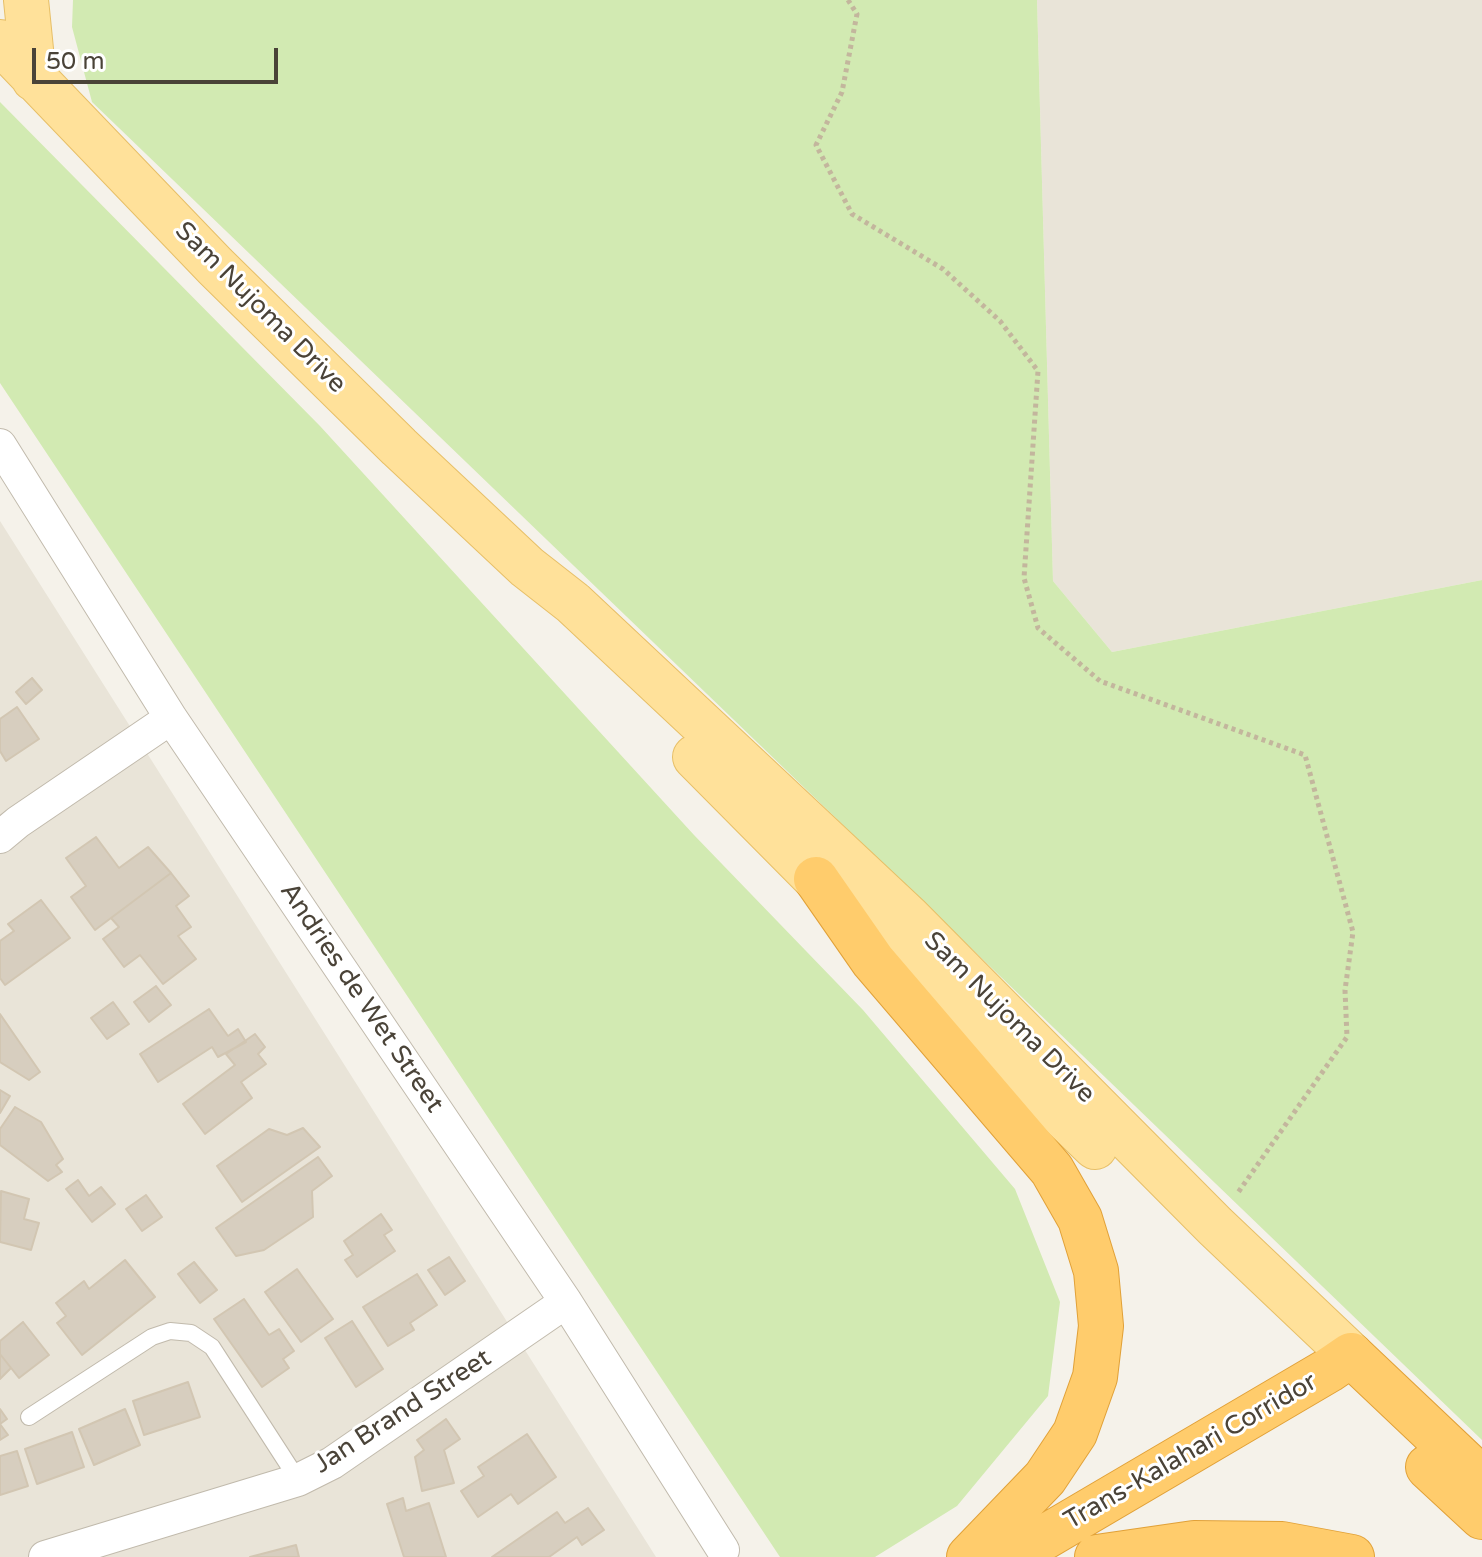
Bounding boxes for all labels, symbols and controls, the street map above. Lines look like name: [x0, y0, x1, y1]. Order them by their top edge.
scale bar: [36, 32, 282, 82]
text: 50 m: [46, 47, 104, 76]
street label: Sam Nujoma Drive: [168, 216, 352, 400]
street label: Andries de Wet Street: [272, 877, 450, 1119]
street label: Sam Nujoma Drive: [917, 926, 1101, 1110]
street label: Jan Brand Street: [309, 1343, 497, 1481]
street label: Trans-Kalahari Corridor: [1059, 1367, 1323, 1537]

